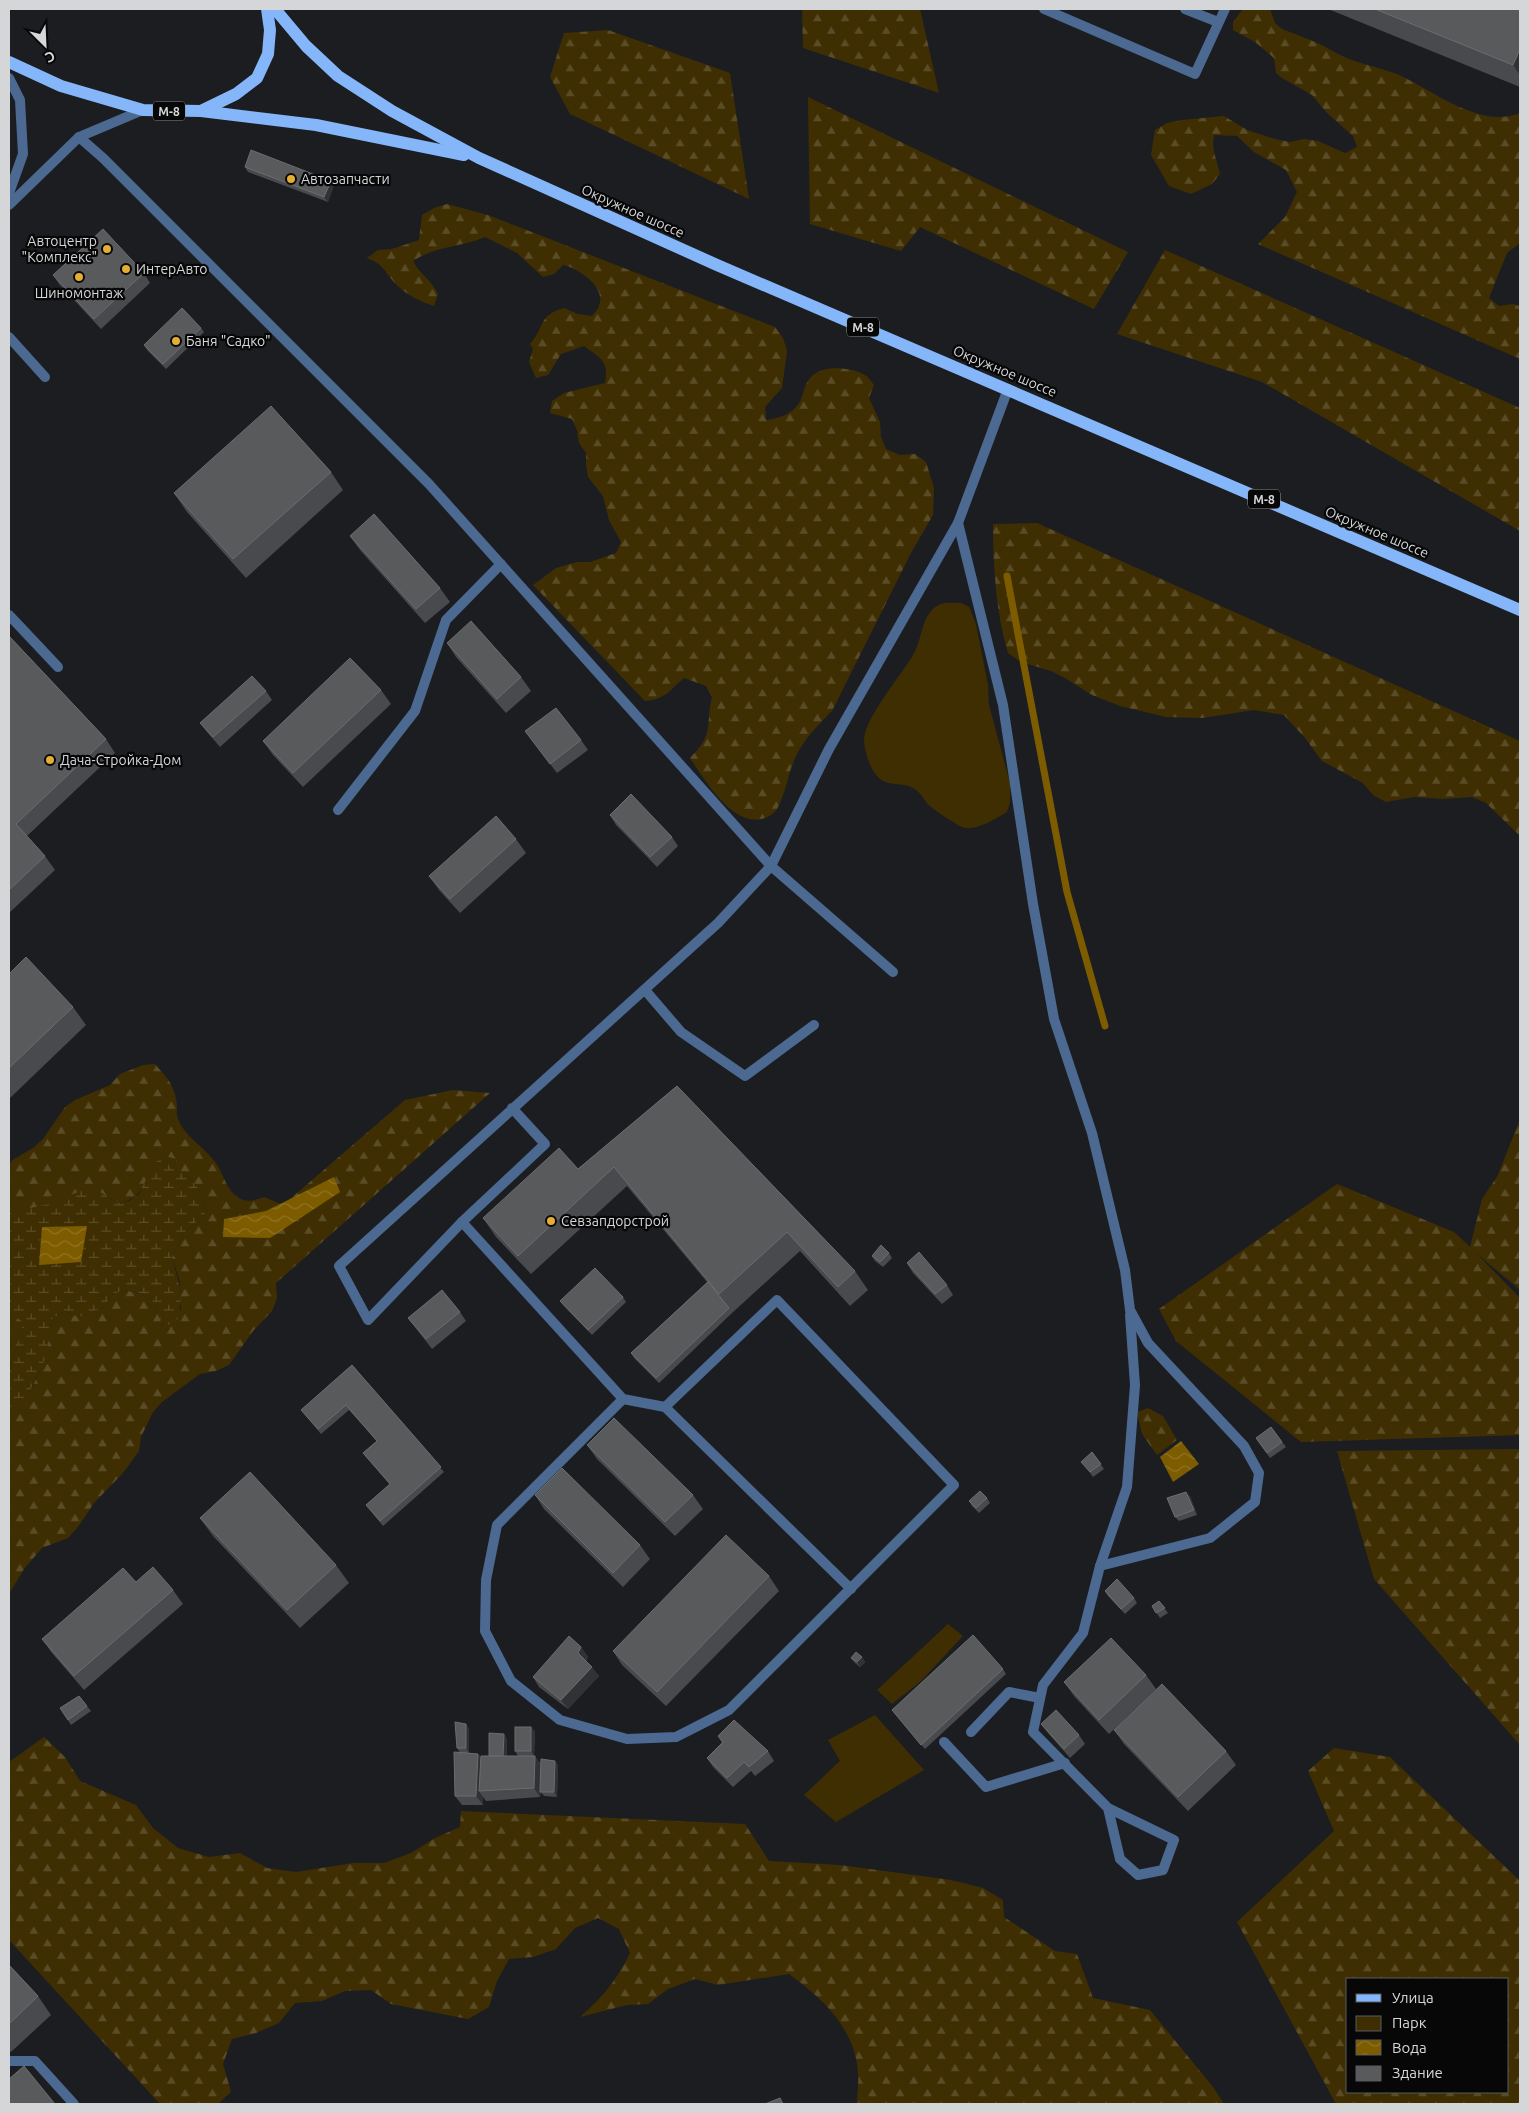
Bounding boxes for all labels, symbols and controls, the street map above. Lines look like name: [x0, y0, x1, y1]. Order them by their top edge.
north arrow: [20, 20, 70, 70]
text: С: [43, 48, 58, 66]
road number: М-8: [153, 102, 185, 120]
place label: Автозапчасти: [301, 171, 390, 187]
marker: Автозапчасти: [285, 173, 297, 185]
street label: Окружное шоссе: [579, 181, 687, 241]
place label: Автоцентр "Комплекс": [22, 233, 97, 265]
marker: Автоцентр "Комплекс": [101, 243, 113, 255]
place label: ИнтерАвто: [136, 261, 208, 277]
marker: ИнтерАвто: [120, 263, 132, 275]
marker: Шиномонтаж: [73, 271, 85, 283]
place label: Шиномонтаж: [35, 285, 124, 301]
road number: М-8: [847, 318, 879, 337]
place label: Баня "Садко": [186, 333, 271, 349]
marker: Баня "Садко": [170, 335, 182, 347]
street label: Окружное шоссе: [951, 342, 1059, 400]
road number: М-8: [1248, 489, 1280, 508]
street label: Окружное шоссе: [1323, 503, 1431, 561]
place label: Дача-Стройка-Дом: [60, 752, 181, 768]
marker: Дача-Стройка-Дом: [44, 754, 56, 766]
place label: Севзапдорстрой: [561, 1213, 669, 1229]
marker: Севзапдорстрой: [545, 1215, 557, 1227]
legend: [1346, 1978, 1509, 2093]
text: Улица: [1392, 1989, 1434, 2006]
text: Парк: [1392, 2014, 1427, 2031]
text: Вода: [1392, 2039, 1427, 2056]
text: Здание: [1392, 2064, 1443, 2081]

